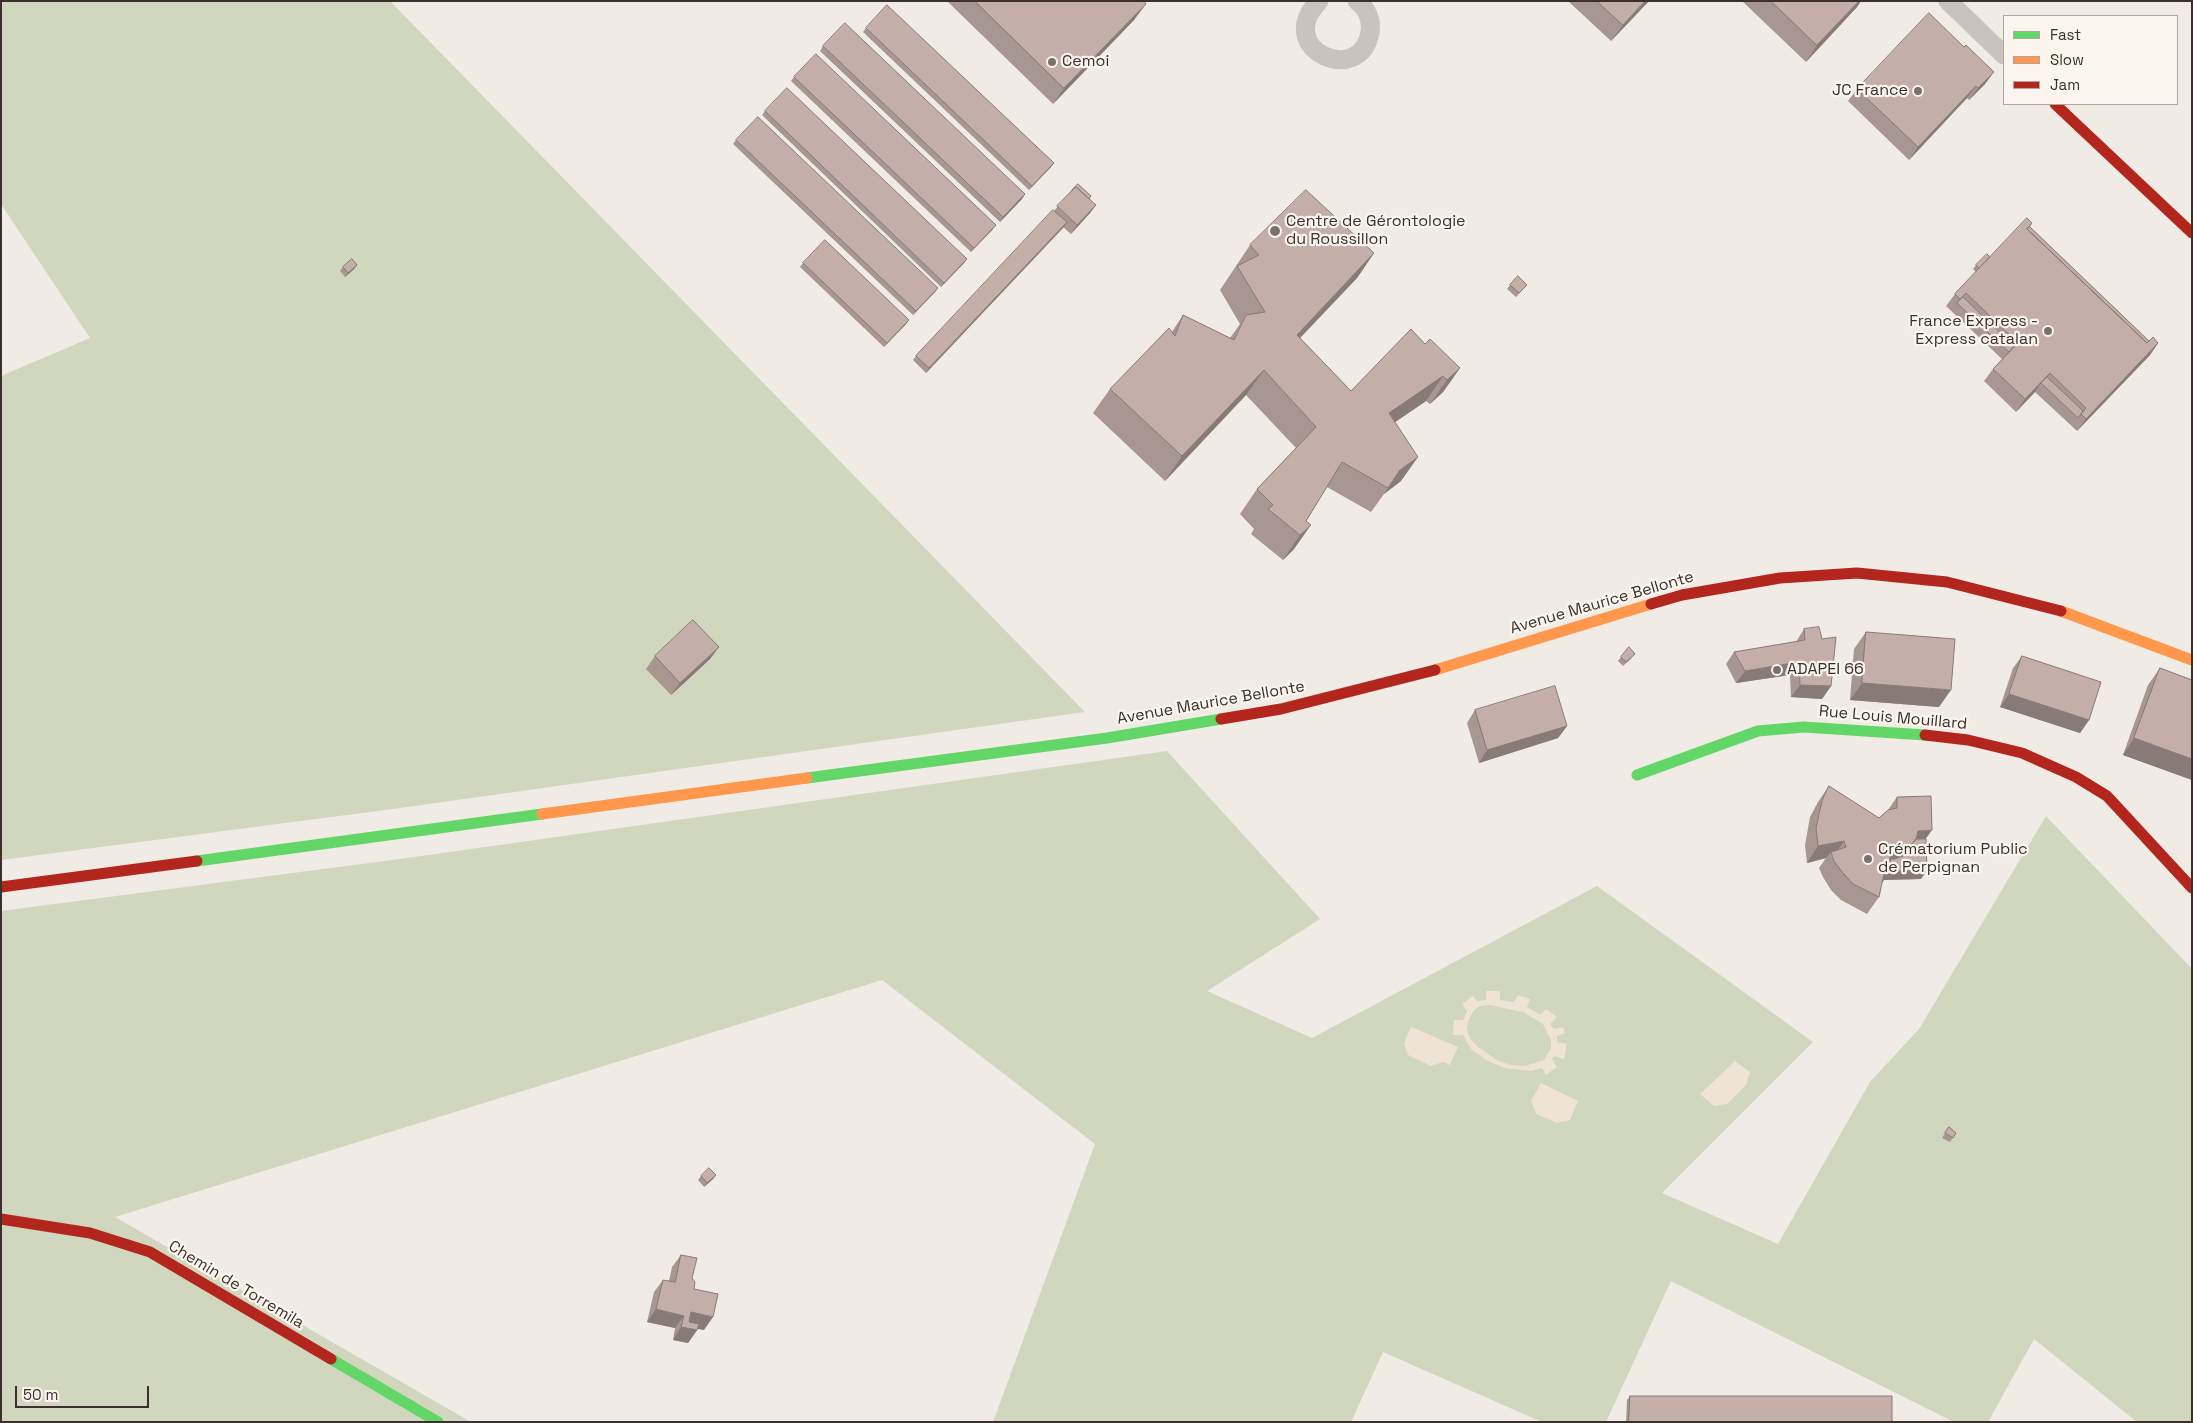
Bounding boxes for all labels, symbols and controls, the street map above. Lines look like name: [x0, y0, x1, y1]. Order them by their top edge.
legend: [2003, 15, 2178, 105]
text: Fast: [2050, 25, 2081, 44]
text: Slow: [2050, 50, 2084, 69]
place label: Cemoi: [1062, 52, 1109, 72]
marker: Cemoi: [1046, 56, 1058, 68]
text: Jam: [2050, 75, 2080, 94]
place label: JC France: [1832, 81, 1908, 101]
marker: JC France: [1912, 85, 1924, 97]
place label: Centre de Gérontologie du Roussillon: [1286, 212, 1466, 250]
marker: Centre de Gérontologie du Roussillon: [1268, 224, 1282, 238]
place label: France Express - Express catalan: [1909, 312, 2038, 350]
marker: France Express - Express catalan: [2042, 325, 2054, 337]
street label: Avenue Maurice Bellonte: [1508, 568, 1696, 638]
place label: ADAPEI 66: [1787, 660, 1864, 680]
marker: ADAPEI 66: [1771, 664, 1783, 676]
street label: Avenue Maurice Bellonte: [1116, 677, 1306, 729]
street label: Rue Louis Mouillard: [1818, 702, 1968, 734]
place label: Crématorium Public de Perpignan: [1878, 840, 2028, 878]
marker: Crématorium Public de Perpignan: [1862, 853, 1874, 865]
street label: Chemin de Torremila: [165, 1237, 307, 1333]
scale bar: [18, 1376, 151, 1408]
text: 50 m: [23, 1385, 58, 1404]

